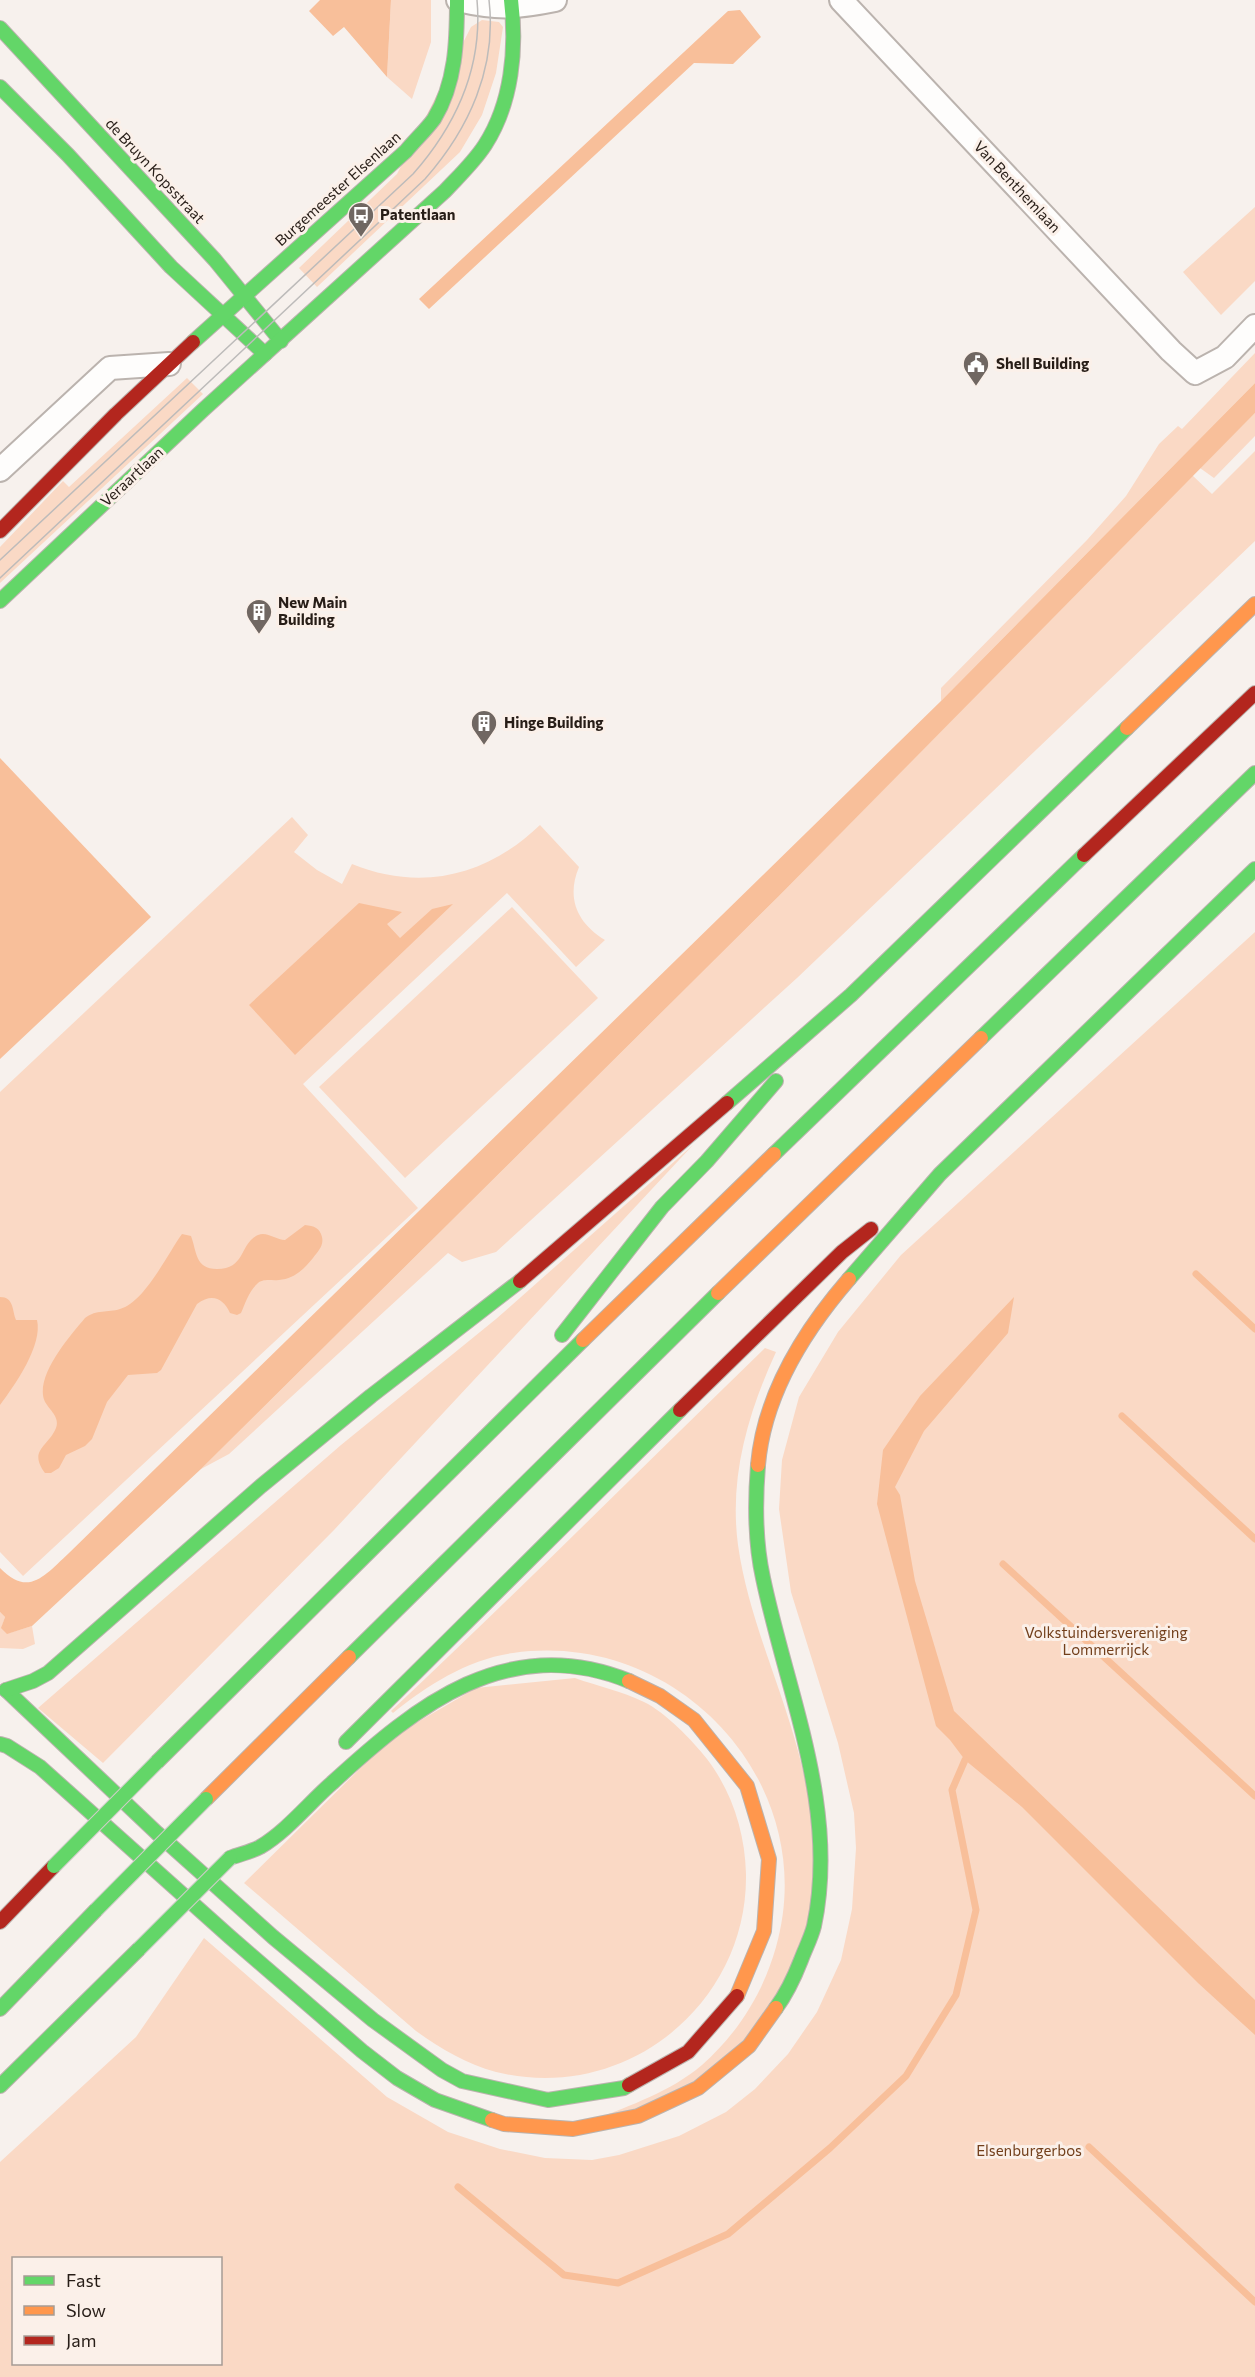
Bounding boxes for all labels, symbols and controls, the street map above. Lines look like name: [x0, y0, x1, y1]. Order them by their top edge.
street label: de Bruyn Kopsstraat: [102, 114, 209, 227]
street label: Burgemeester Elsenlaan: [271, 127, 404, 249]
street label: Van Benthemlaan: [971, 137, 1065, 236]
bus stop icon: Patentlaan: [346, 200, 376, 238]
place label: Patentlaan: [380, 205, 455, 223]
public building icon: Shell Building: [961, 349, 991, 387]
place label: Shell Building: [996, 354, 1089, 372]
street label: Veraartlaan: [96, 443, 166, 510]
place label: New Main Building: [278, 593, 347, 628]
building icon: New Main Building: [244, 597, 274, 635]
building icon: Hinge Building: [469, 708, 499, 746]
place label: Hinge Building: [504, 713, 604, 731]
park label: Volkstuindersvereniging Lommerrijck: [1024, 1623, 1188, 1658]
park label: Elsenburgerbos: [976, 2141, 1082, 2159]
legend: [12, 2257, 222, 2365]
text: Fast: [66, 2269, 101, 2291]
text: Slow: [66, 2299, 106, 2321]
text: Jam: [66, 2329, 96, 2351]

